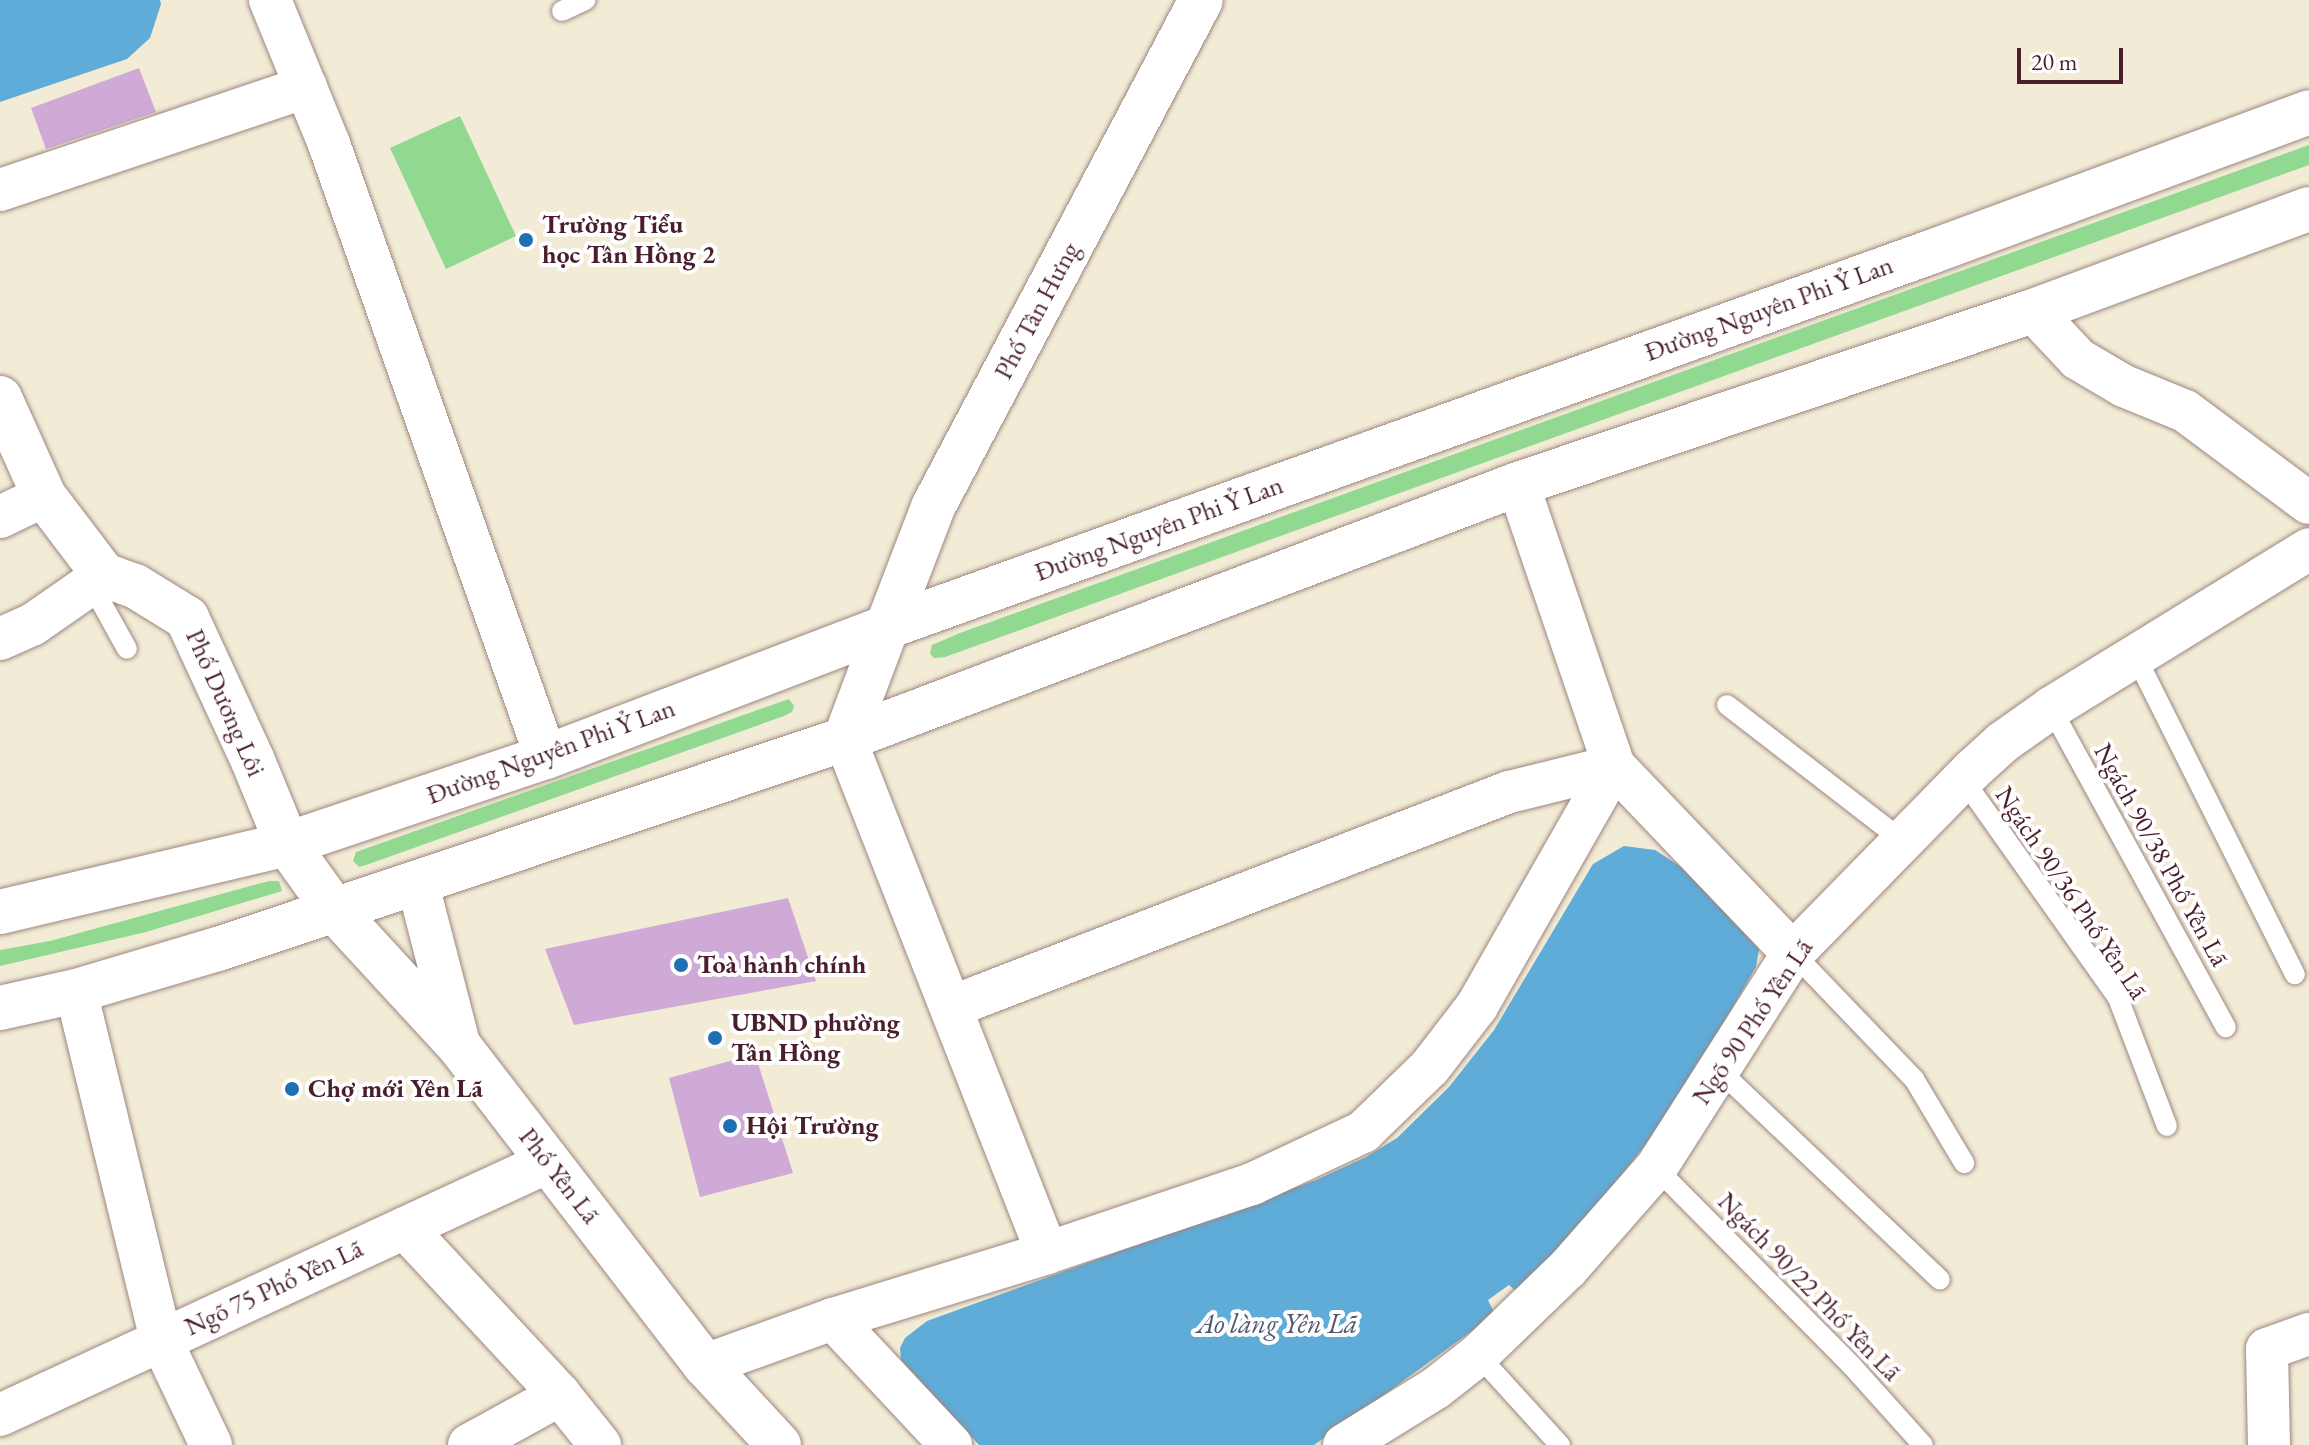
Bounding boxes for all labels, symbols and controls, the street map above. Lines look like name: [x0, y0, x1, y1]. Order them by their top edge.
scale bar: [2021, 32, 2127, 82]
text: 20 m: [2031, 46, 2078, 77]
place label: Trường Tiểu học Tân Hồng 2: [542, 209, 716, 270]
marker: Trường Tiểu học Tân Hồng 2: [517, 231, 535, 249]
street label: Phố Tân Hưng: [988, 237, 1086, 385]
street label: Đường Nguyên Phi Ỷ Lan: [1641, 250, 1897, 368]
street label: Đường Nguyên Phi Ỷ Lan: [1031, 470, 1287, 588]
street label: Phố Dương Lôi: [179, 625, 271, 781]
street label: Đường Nguyên Phi Ỷ Lan: [423, 693, 679, 811]
street label: Ngách 90/38 Phố Yên Lã: [2087, 738, 2235, 972]
street label: Ngách 90/36 Phố Yên Lã: [1988, 781, 2154, 1005]
street label: Ngõ 90 Phố Yên Lã: [1686, 933, 1820, 1111]
place label: Toà hành chính: [697, 949, 866, 981]
marker: Toà hành chính: [672, 956, 690, 974]
place label: UBND phường Tân Hồng: [731, 1007, 900, 1068]
marker: UBND phường Tân Hồng: [706, 1029, 724, 1047]
place label: Chợ mới Yên Lã: [308, 1073, 483, 1105]
marker: Chợ mới Yên Lã: [283, 1080, 301, 1098]
place label: Hội Trường: [746, 1110, 878, 1142]
marker: Hội Trường: [721, 1117, 739, 1135]
street label: Phố Yên Lã: [512, 1122, 606, 1230]
street label: Ngách 90/22 Phố Yên Lã: [1711, 1186, 1907, 1388]
street label: Ngõ 75 Phố Yên Lã: [180, 1233, 368, 1343]
water label: Ao làng Yên Lã: [1196, 1306, 1358, 1340]

